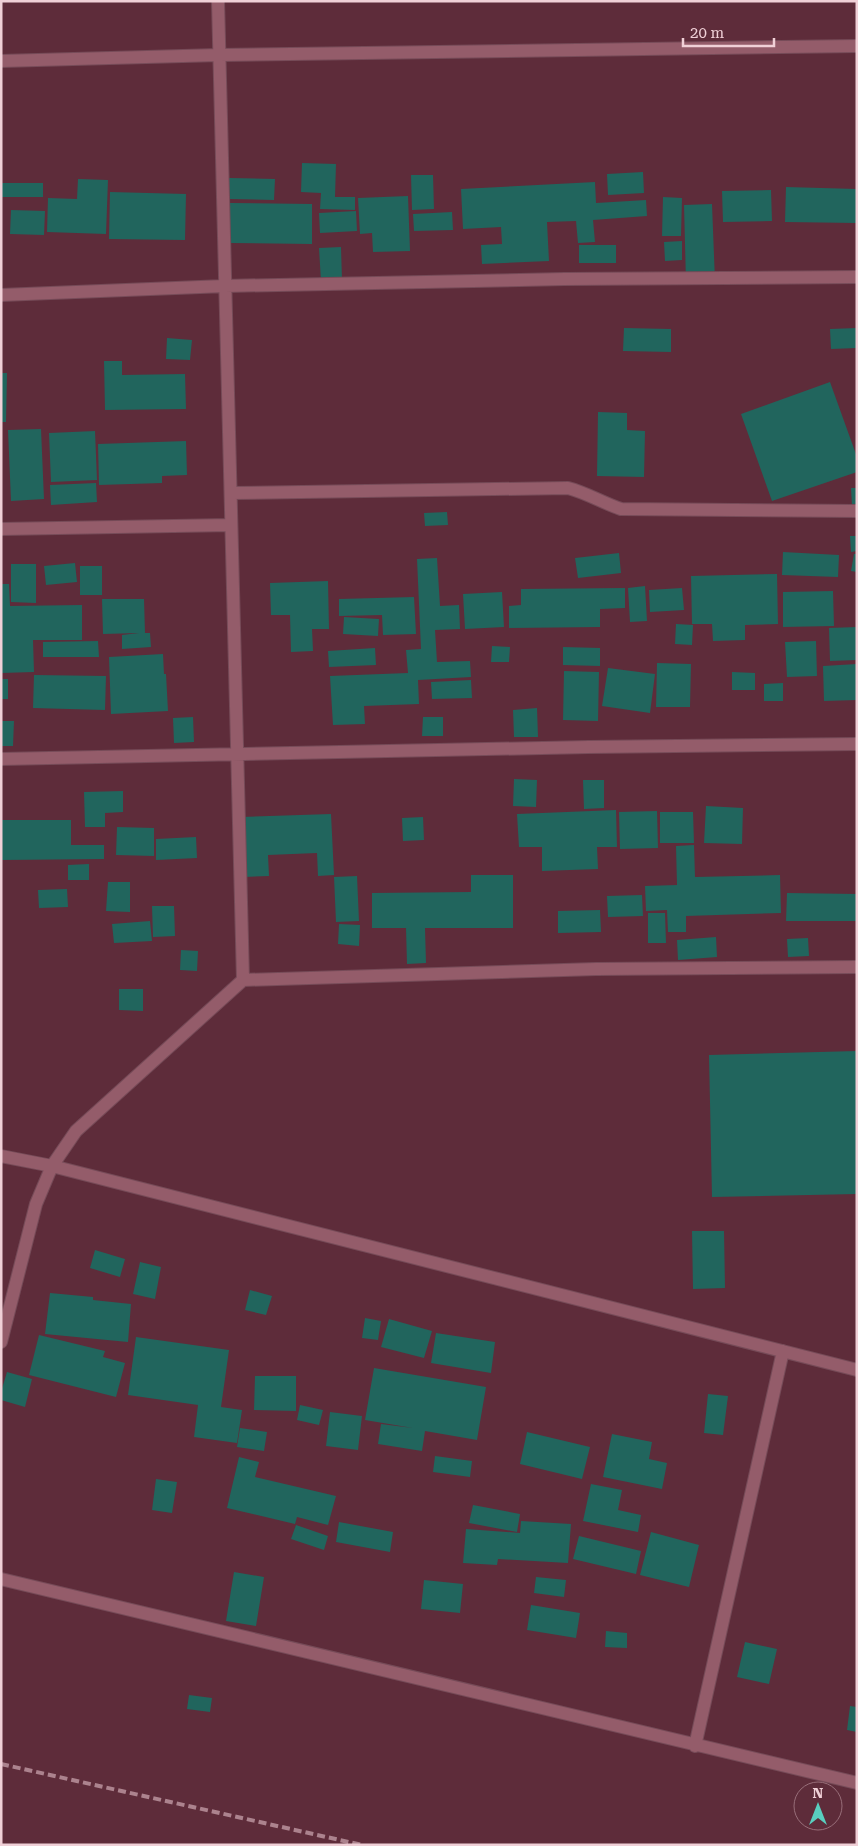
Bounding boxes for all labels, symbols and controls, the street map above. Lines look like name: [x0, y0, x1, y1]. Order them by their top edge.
scale bar: [683, 15, 774, 47]
text: 20 m: [690, 24, 725, 42]
north arrow: [793, 1781, 843, 1831]
text: N: [813, 1785, 824, 1801]

